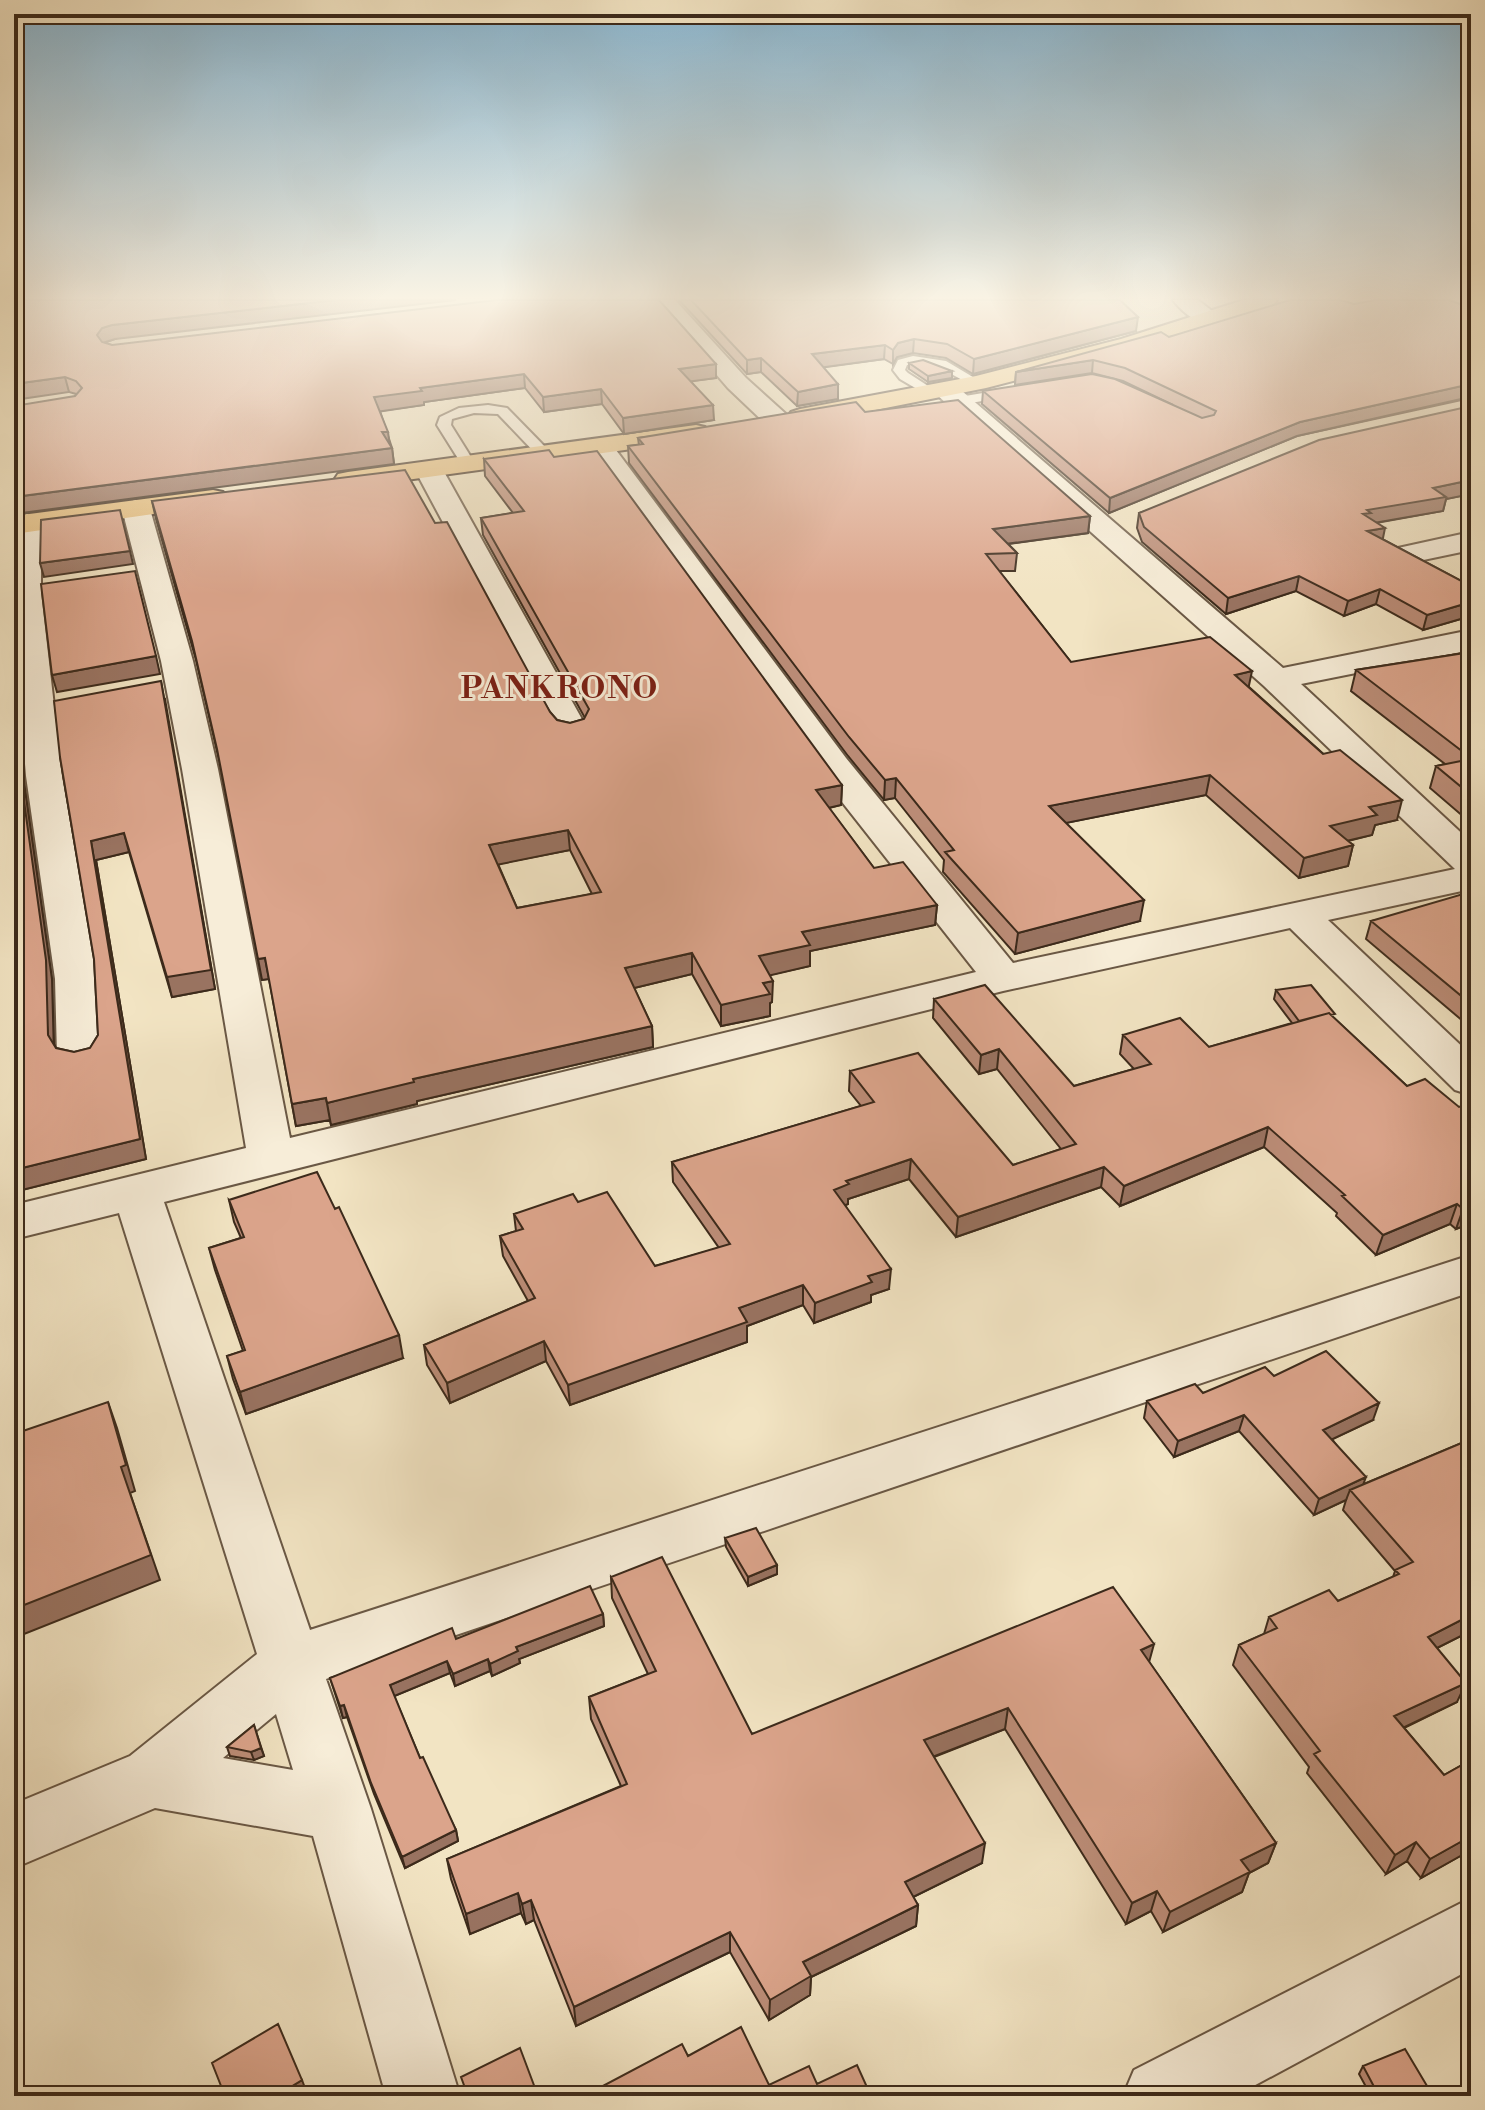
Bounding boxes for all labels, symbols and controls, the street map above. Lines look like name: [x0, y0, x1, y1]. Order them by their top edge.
district label: PANKRONO: [461, 670, 659, 708]

